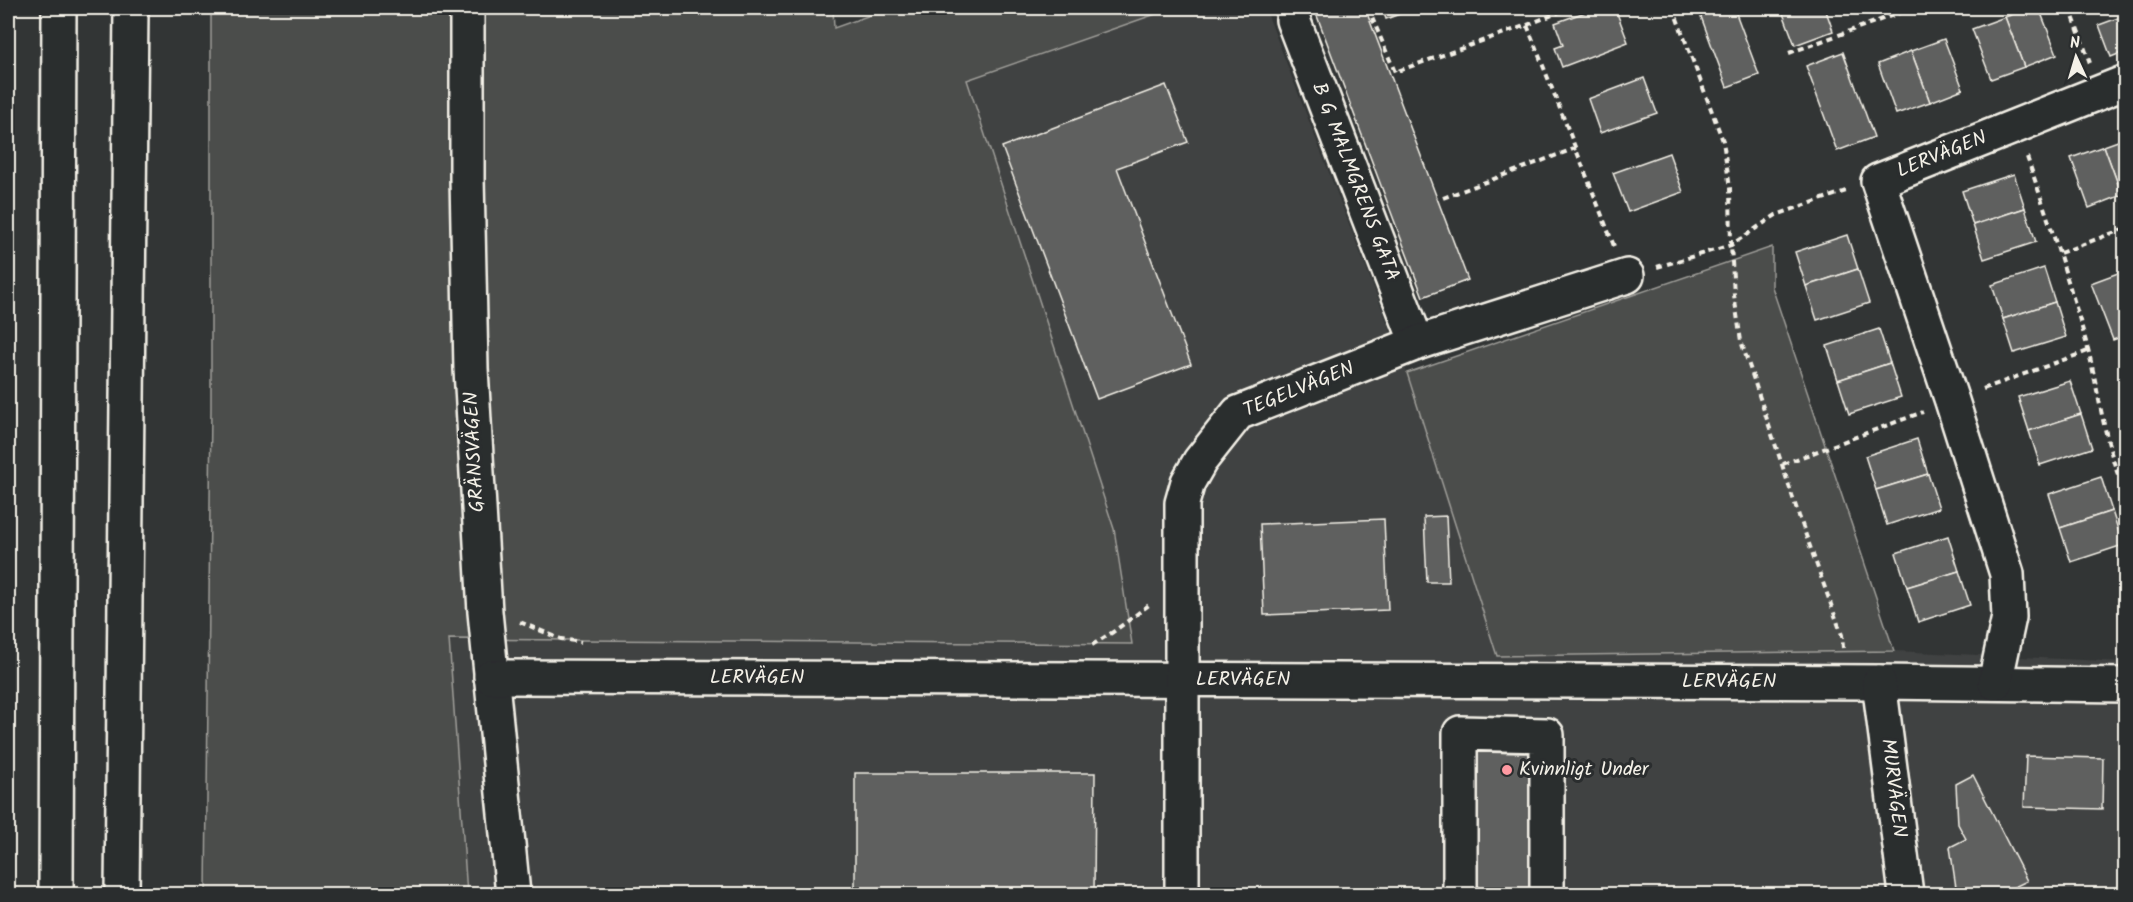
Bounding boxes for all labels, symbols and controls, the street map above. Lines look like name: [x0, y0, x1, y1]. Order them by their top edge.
north arrow: [2046, 27, 2106, 87]
text: N: [2069, 31, 2081, 56]
street label: B G MALMGRENS GATA: [1302, 78, 1408, 286]
street label: LERVÄGEN: [1892, 122, 1992, 188]
street label: TEGELVÄGEN: [1239, 353, 1359, 427]
street label: GRÄNSVÄGEN: [456, 391, 494, 513]
street label: LERVÄGEN: [710, 662, 804, 694]
street label: LERVÄGEN: [1196, 664, 1290, 696]
street label: LERVÄGEN: [1682, 666, 1776, 698]
street label: MURVÄGEN: [1871, 737, 1915, 839]
place label: Kvinnligt Under: [1519, 754, 1650, 786]
marker: Kvinnligt Under: [1500, 763, 1514, 777]

